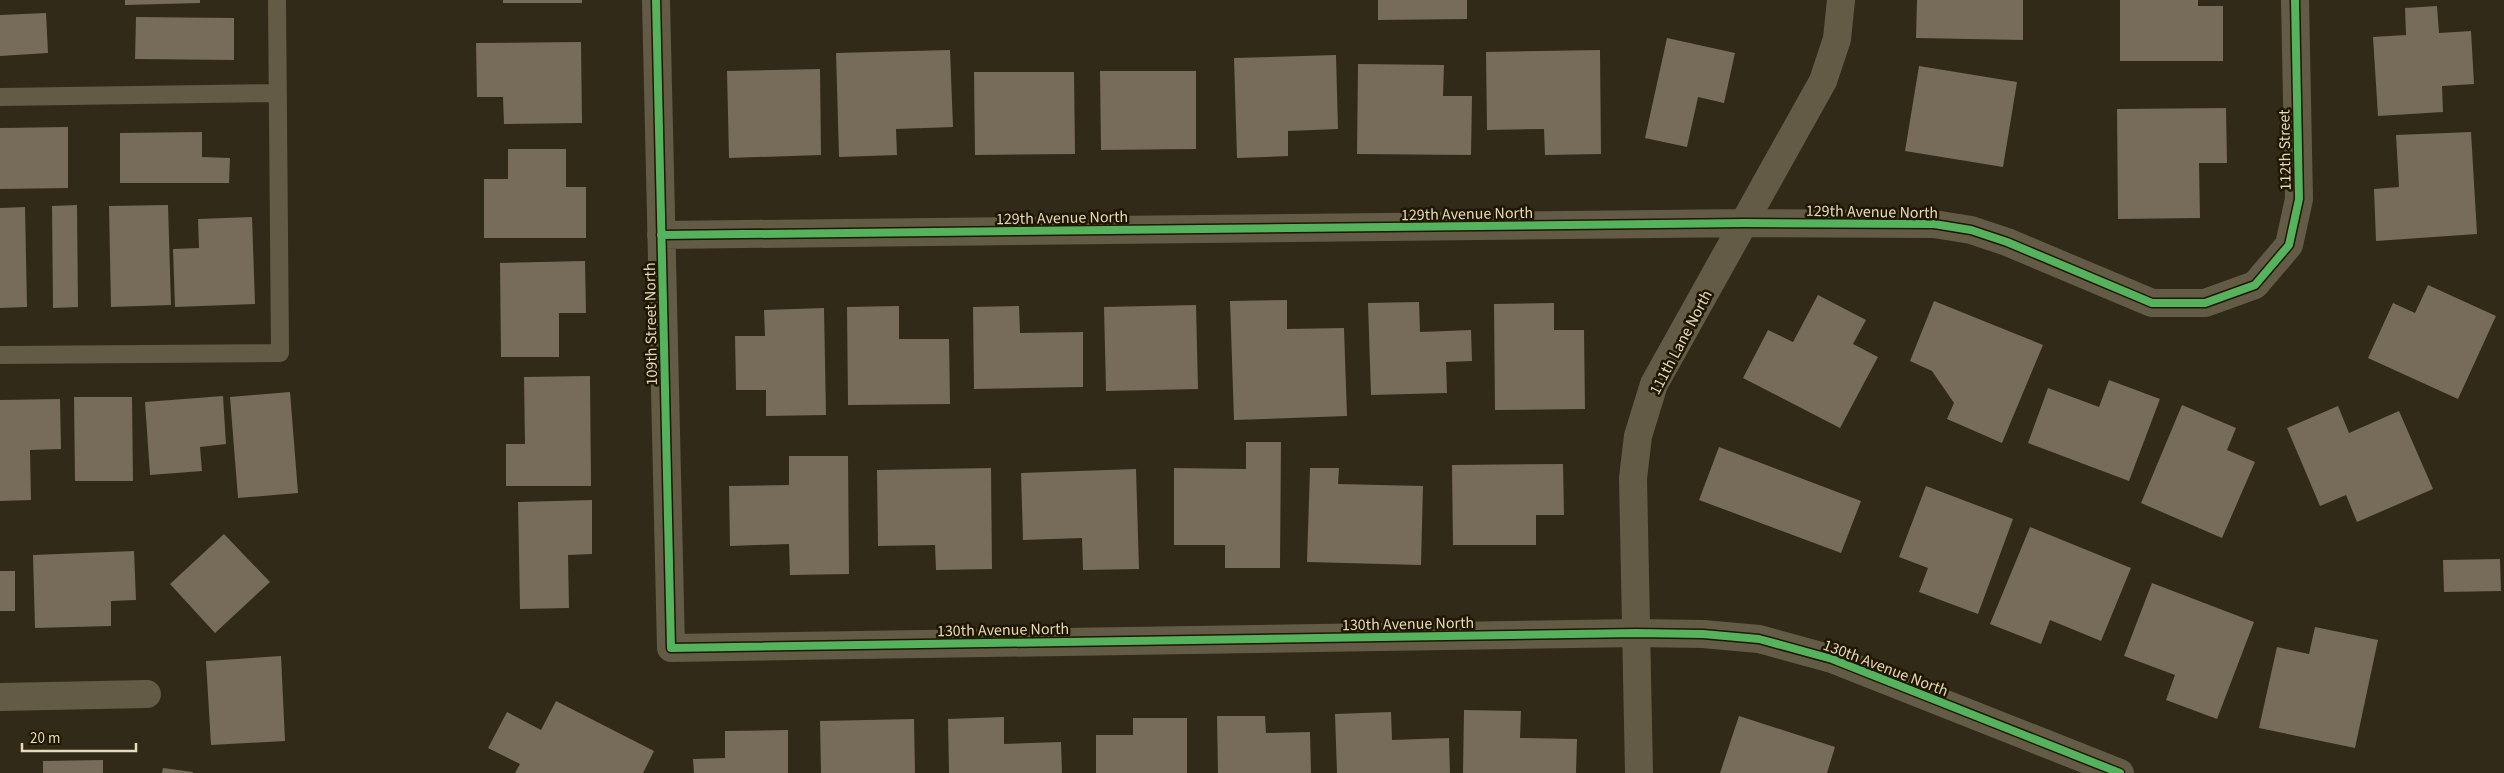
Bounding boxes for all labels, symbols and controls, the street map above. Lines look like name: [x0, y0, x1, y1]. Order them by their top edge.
street label: 112th Street: [2273, 109, 2297, 191]
street label: 129th Avenue North: [1806, 200, 1938, 224]
street label: 129th Avenue North: [1401, 202, 1533, 226]
street label: 129th Avenue North: [996, 206, 1128, 230]
street label: 109th Street North: [639, 262, 663, 386]
street label: 111th Lane North: [1644, 286, 1718, 399]
street label: 130th Avenue North: [1342, 612, 1474, 636]
street label: 130th Avenue North: [937, 618, 1069, 642]
street label: 130th Avenue North: [1820, 634, 1951, 702]
scale bar: [22, 720, 136, 752]
text: 20 m: [30, 728, 60, 749]

